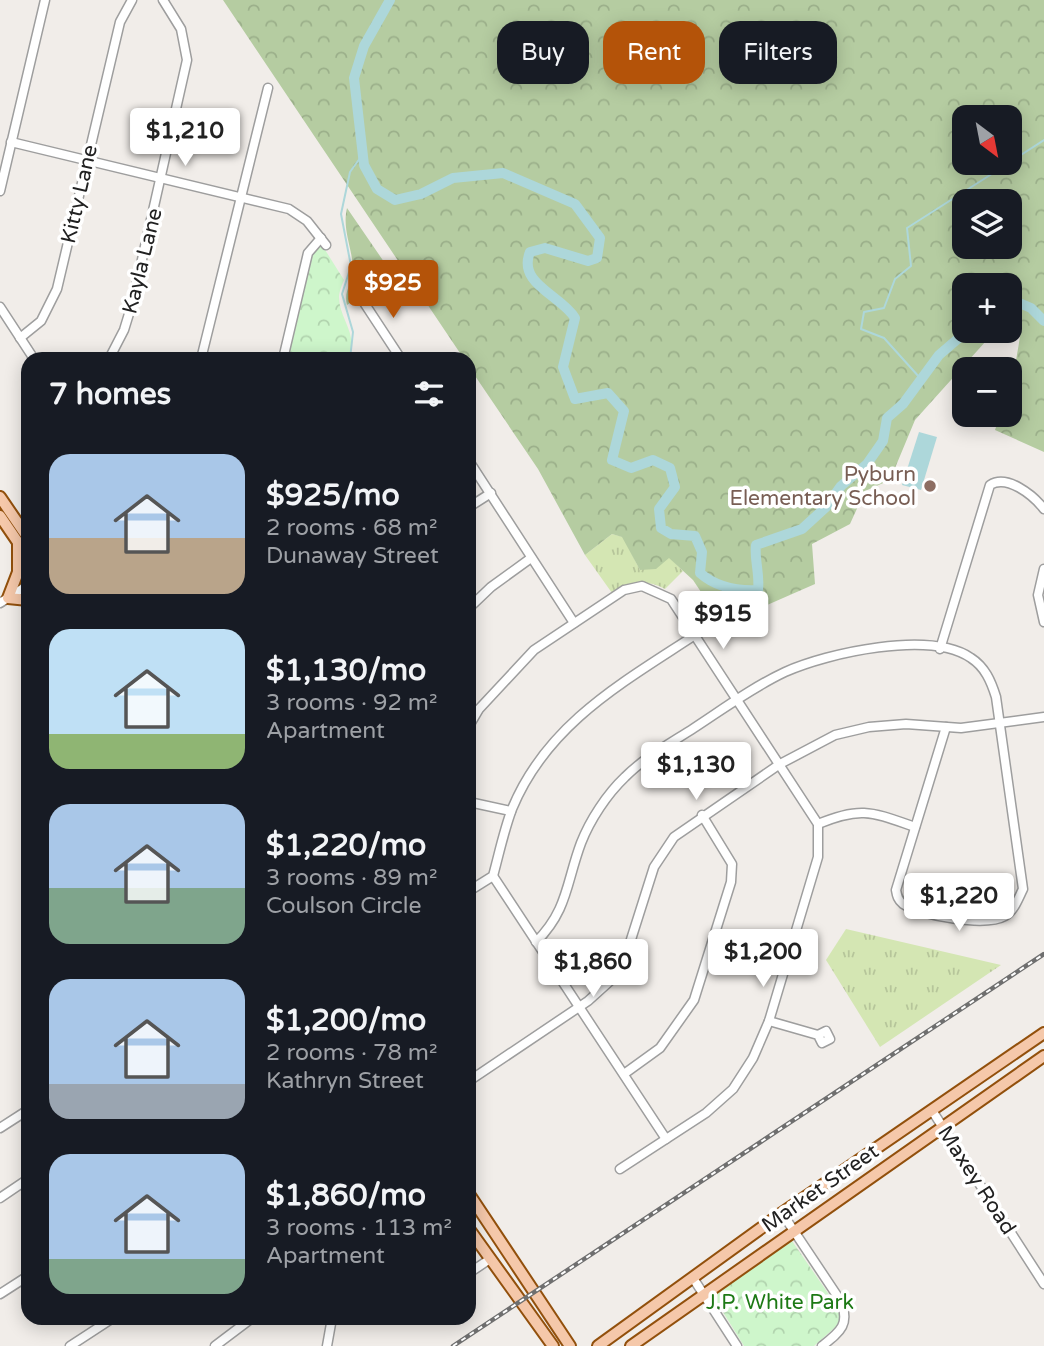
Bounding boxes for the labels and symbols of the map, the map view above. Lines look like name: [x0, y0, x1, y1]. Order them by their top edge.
north arrow: [952, 105, 1022, 175]
pin: $1,210: [128, 108, 242, 168]
street label: Kitty Lane: [56, 142, 103, 246]
street label: Kayla Lane: [117, 206, 168, 317]
pin: $925: [352, 260, 434, 320]
place label: Pyburn Elementary School: [729, 462, 916, 511]
marker: Pyburn Elementary School: [922, 478, 938, 494]
pin: $915: [682, 592, 764, 651]
pin: $1,130: [639, 742, 753, 802]
pin: $1,220: [902, 874, 1016, 933]
pin: $1,200: [706, 930, 820, 989]
pin: $1,860: [536, 940, 650, 999]
street label: Maxey Road: [932, 1121, 1021, 1239]
street label: Market Street: [757, 1139, 883, 1238]
park label: J.P. White Park: [706, 1290, 854, 1315]

